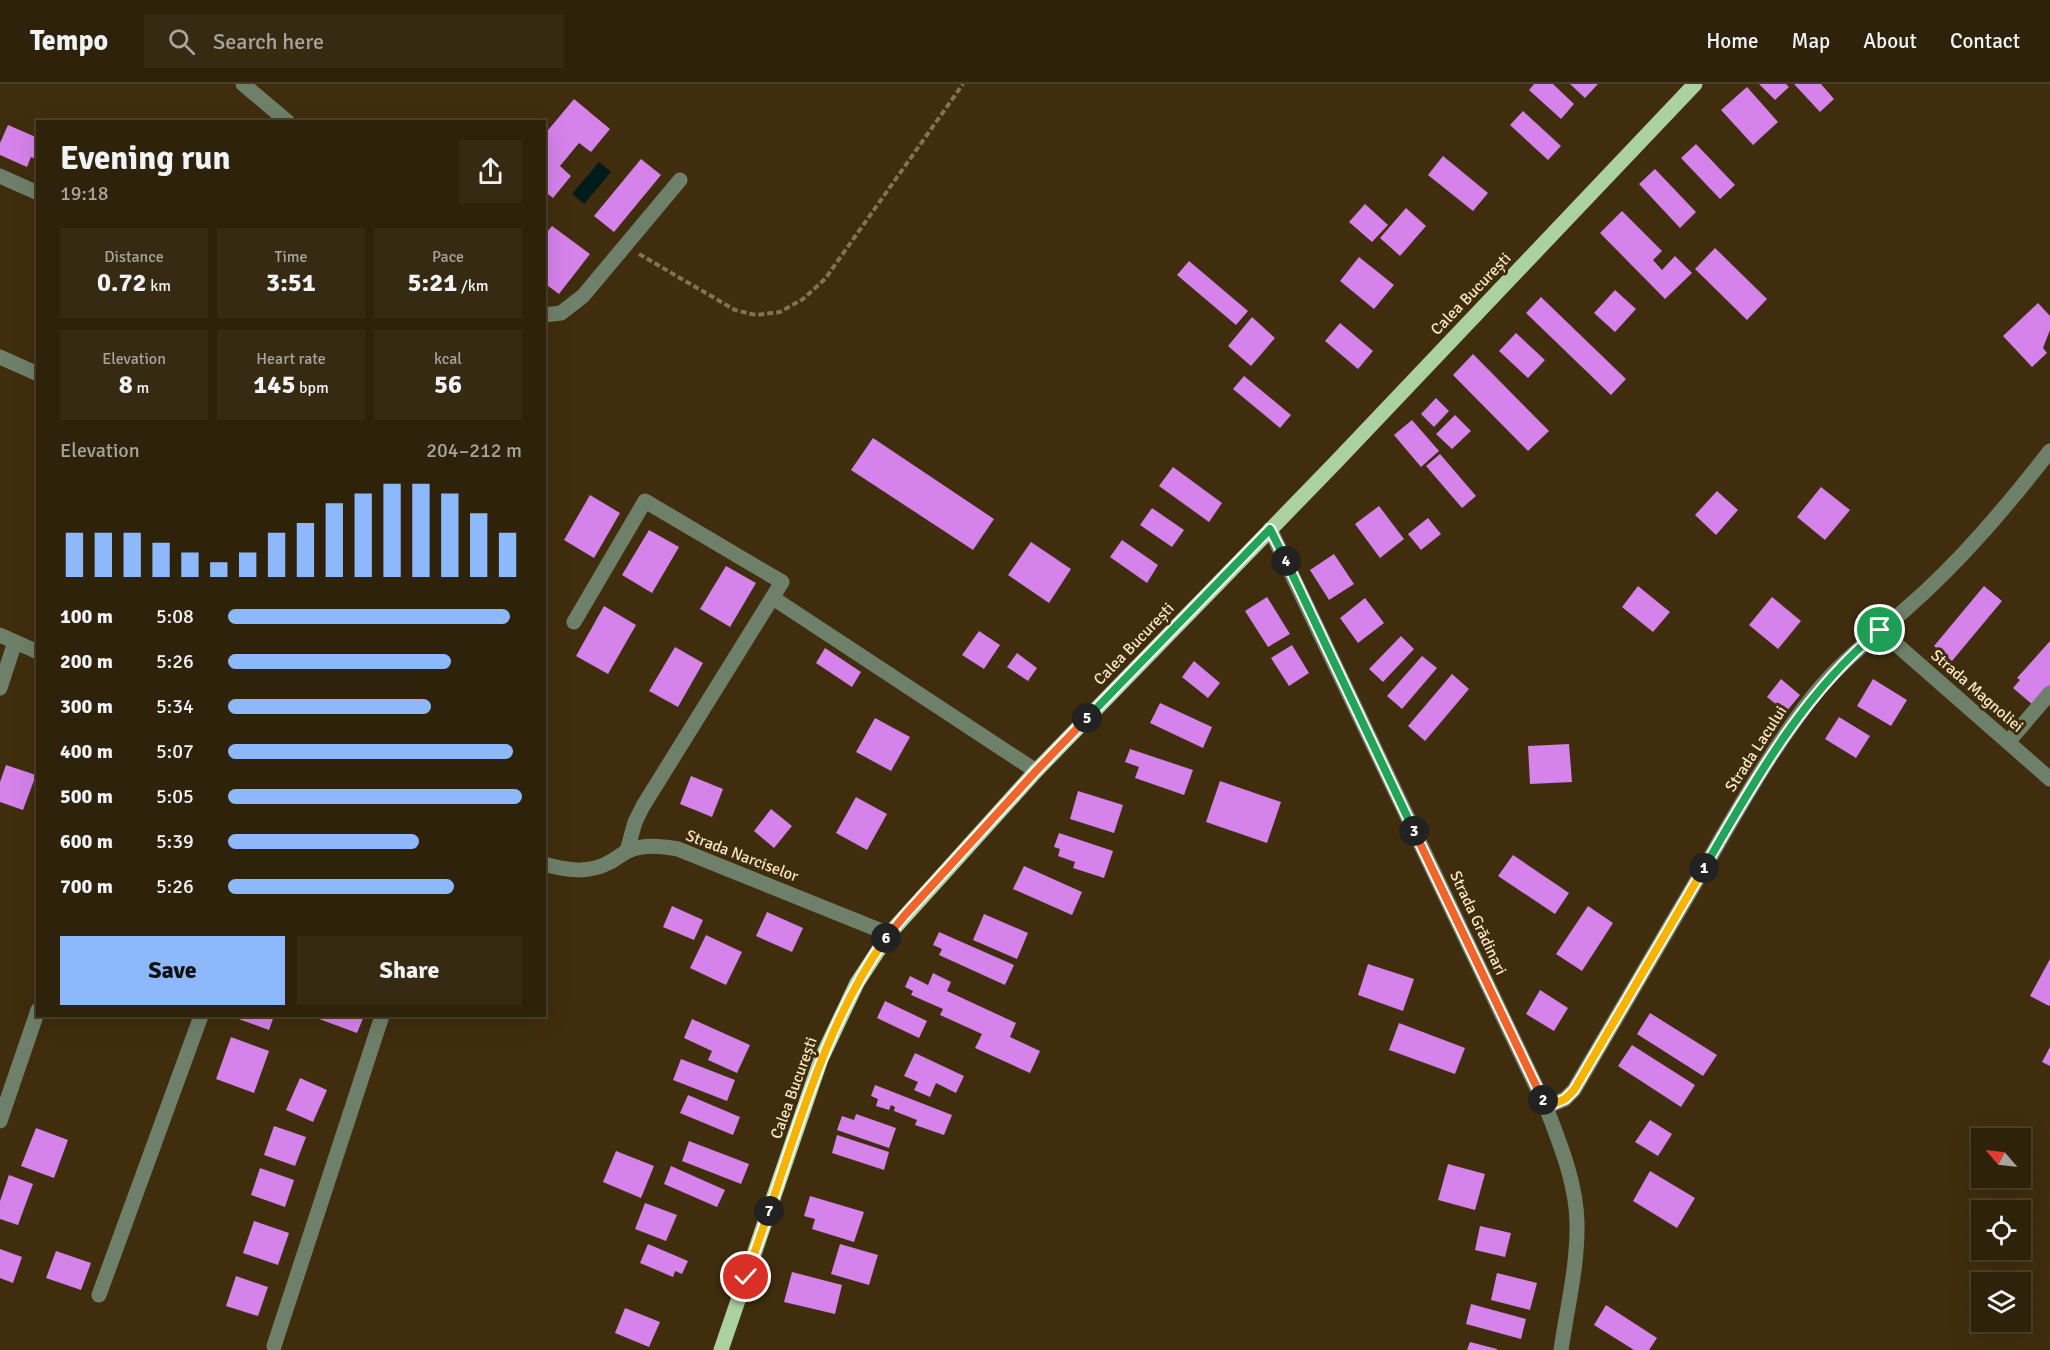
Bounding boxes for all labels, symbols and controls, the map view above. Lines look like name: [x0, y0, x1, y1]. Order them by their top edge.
search box: [144, 14, 564, 68]
text: Tempo: [30, 24, 108, 58]
icon: search: [165, 25, 198, 58]
text: Search here: [213, 28, 324, 55]
text: Home: [1706, 28, 1759, 54]
text: Map: [1792, 28, 1830, 54]
text: About: [1863, 28, 1917, 54]
text: Contact: [1950, 28, 2020, 54]
text: Evening run: [60, 138, 230, 179]
button: share: [459, 140, 522, 203]
text: 19:18: [60, 181, 109, 206]
text: Distance: [104, 247, 164, 267]
text: Time: [275, 247, 307, 267]
text: Pace: [432, 247, 464, 267]
street label: Calea București: [1427, 249, 1515, 339]
text: 0.72: [97, 267, 147, 299]
text: 3:51: [266, 267, 316, 299]
text: 5:21: [408, 267, 457, 299]
text: km: [147, 276, 171, 296]
text: /km: [457, 276, 488, 296]
text: Elevation: [102, 349, 166, 369]
text: Heart rate: [256, 349, 326, 369]
text: kcal: [434, 349, 462, 369]
text: 8: [119, 369, 133, 401]
text: 145: [253, 369, 295, 401]
text: 56: [434, 369, 462, 401]
text: m: [133, 378, 149, 398]
text: bpm: [295, 378, 329, 398]
text: Elevation: [60, 438, 140, 463]
text: 204–212 m: [426, 438, 522, 463]
pin: 4: [1271, 546, 1301, 576]
text: 4: [1282, 551, 1290, 571]
street label: Calea București: [1090, 599, 1178, 689]
text: 100 m: [60, 604, 113, 629]
text: 5:08: [156, 604, 194, 629]
pin: [1854, 604, 1905, 655]
icon: arrive: [1863, 613, 1896, 646]
street label: Strada Magnoliei: [1927, 645, 2027, 737]
text: 200 m: [60, 649, 113, 674]
text: 5:26: [156, 649, 194, 674]
text: 300 m: [60, 694, 113, 719]
text: 5:34: [156, 694, 194, 719]
street label: Strada Lacului: [1721, 702, 1791, 796]
pin: 5: [1072, 703, 1102, 733]
text: 5: [1083, 708, 1091, 728]
text: 400 m: [60, 739, 113, 764]
text: 5:07: [156, 739, 194, 764]
text: 500 m: [60, 784, 113, 809]
text: 5:05: [156, 784, 194, 809]
pin: 3: [1399, 816, 1429, 846]
text: 3: [1410, 821, 1418, 841]
street label: Strada Narciselor: [683, 825, 801, 887]
text: 600 m: [60, 829, 113, 854]
text: 5:39: [156, 829, 194, 854]
pin: 1: [1689, 853, 1719, 883]
text: 1: [1700, 858, 1708, 878]
street label: Strada Grădinari: [1445, 868, 1511, 978]
text: 700 m: [60, 874, 113, 899]
text: 5:26: [156, 874, 194, 899]
pin: 6: [871, 923, 901, 953]
text: 6: [882, 928, 890, 948]
button: Save: [60, 936, 285, 1005]
button: Share: [297, 936, 522, 1005]
street label: Calea București: [766, 1034, 822, 1142]
pin: 2: [1528, 1085, 1558, 1115]
text: 2: [1539, 1090, 1547, 1110]
north arrow: [1971, 1128, 2031, 1188]
map controls: [1971, 1128, 2031, 1332]
pin: 7: [754, 1196, 784, 1226]
button: locate: [1971, 1200, 2031, 1260]
text: 7: [765, 1201, 773, 1221]
pin: [720, 1251, 771, 1302]
icon: check: [729, 1260, 762, 1293]
button: layers: [1971, 1272, 2031, 1332]

